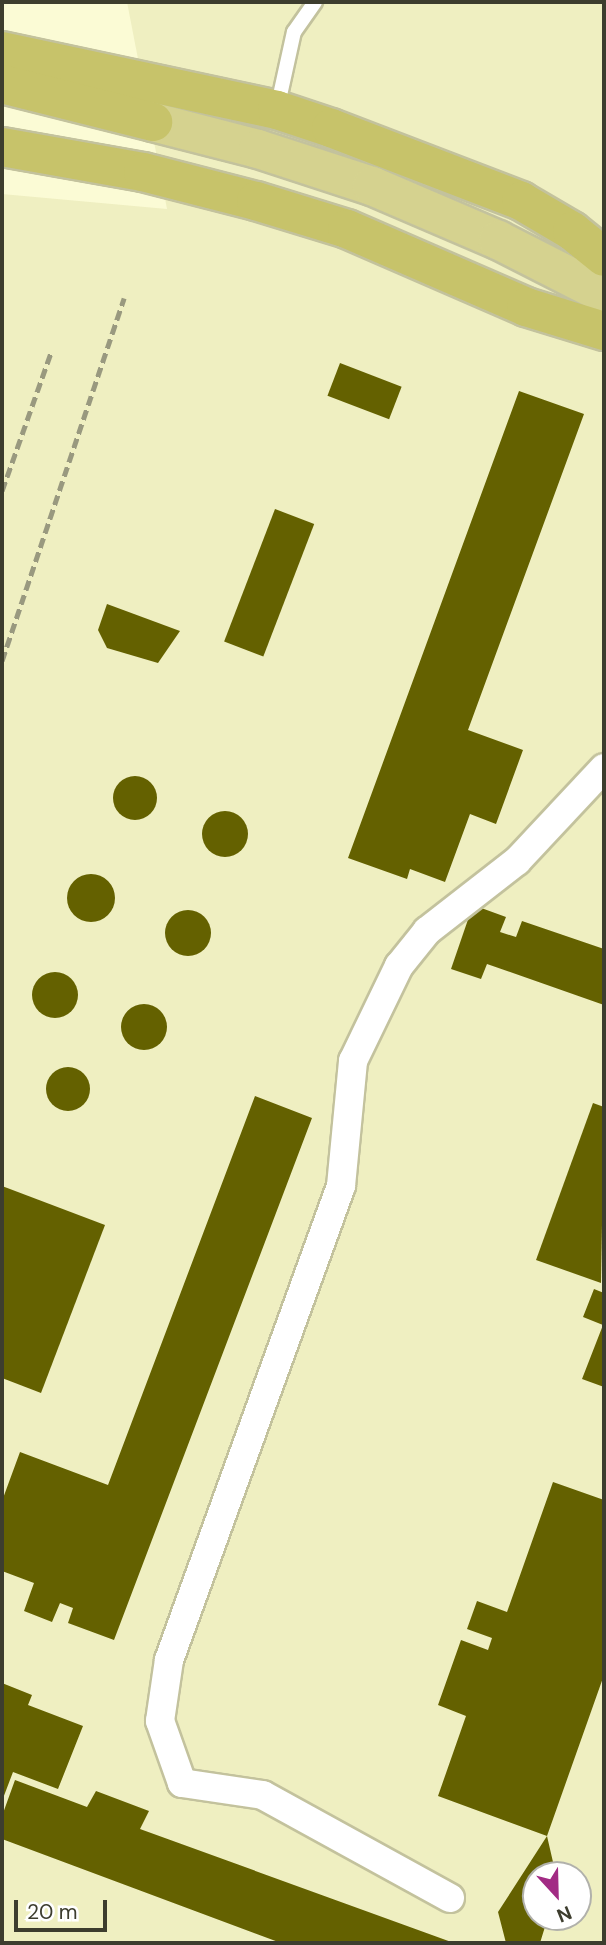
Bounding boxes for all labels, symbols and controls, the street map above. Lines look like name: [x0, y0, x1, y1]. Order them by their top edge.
north arrow: [522, 1861, 592, 1931]
scale bar: [18, 1885, 110, 1929]
text: 20 m: [27, 1898, 78, 1926]
text: N: [553, 1900, 575, 1928]

